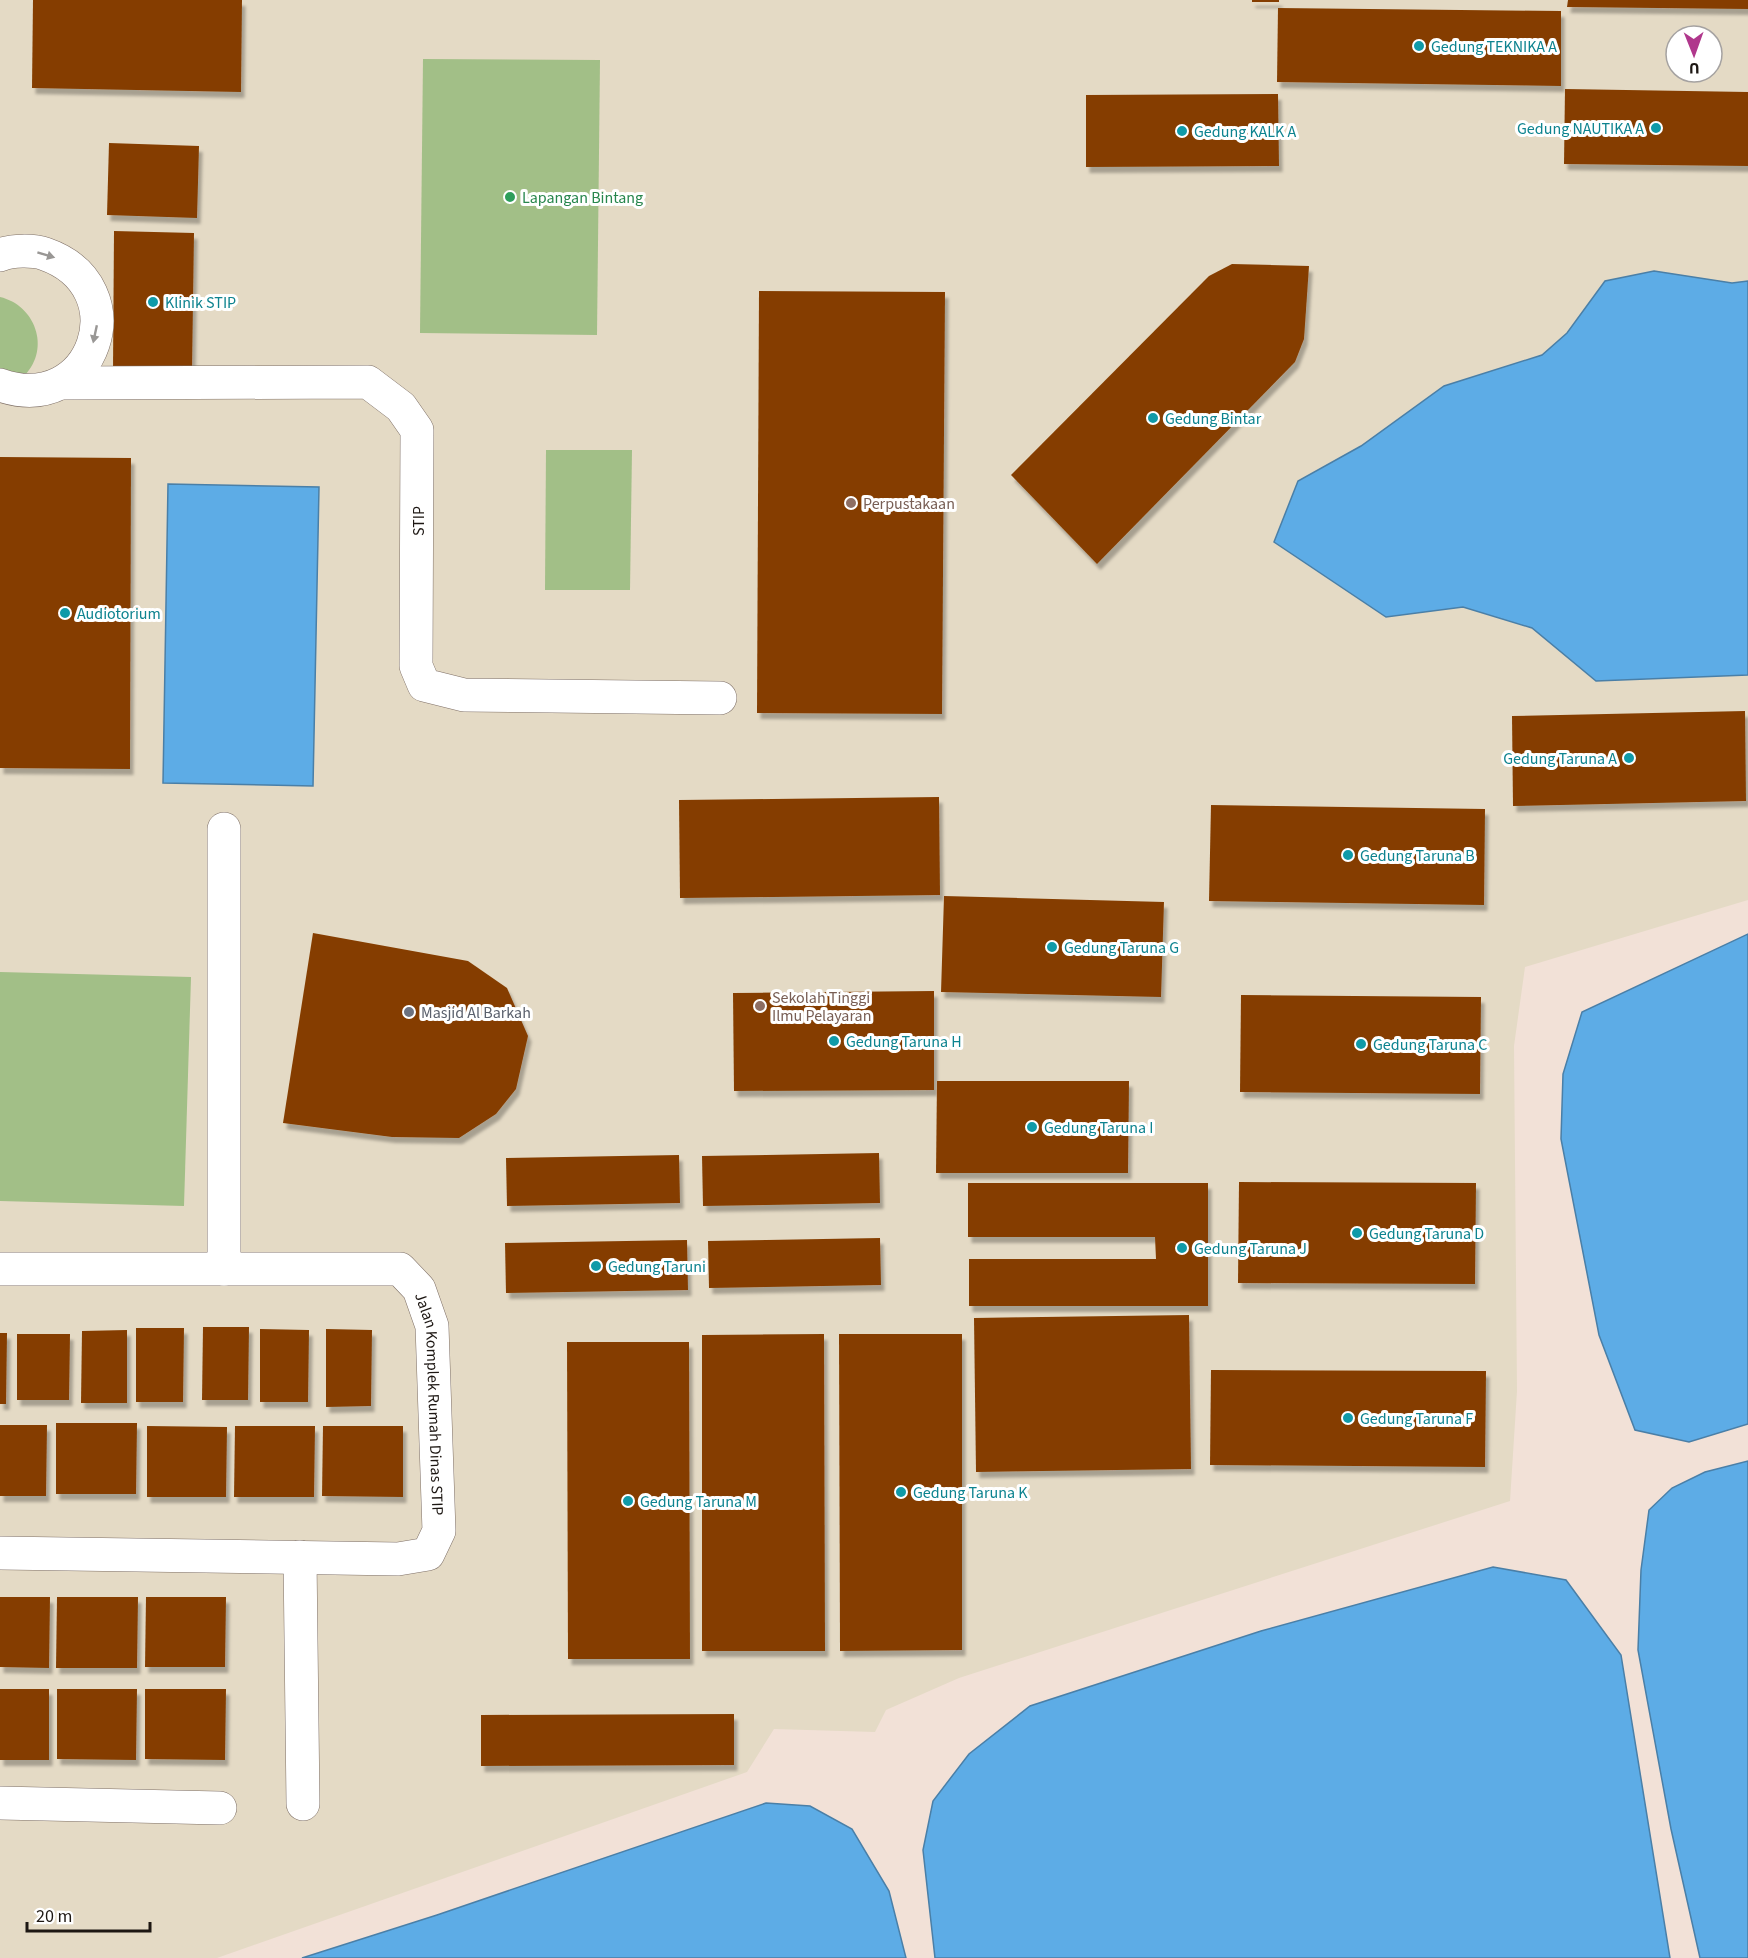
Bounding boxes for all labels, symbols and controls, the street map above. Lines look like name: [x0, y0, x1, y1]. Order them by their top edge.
north arrow: [1664, 24, 1724, 84]
place label: Gedung TEKNIKA A: [1431, 36, 1557, 58]
marker: Gedung TEKNIKA A: [1412, 39, 1426, 53]
text: U: [1689, 57, 1700, 79]
place label: Gedung NAUTIKA A: [1517, 118, 1644, 140]
place label: Gedung KALK A: [1194, 121, 1296, 143]
marker: Gedung NAUTIKA A: [1649, 121, 1663, 135]
marker: Gedung KALK A: [1175, 124, 1189, 138]
place label: Lapangan Bintang: [522, 187, 643, 209]
marker: Lapangan Bintang: [503, 190, 517, 204]
one-way arrow: [37, 251, 55, 260]
place label: Klinik STIP: [165, 292, 236, 314]
marker: Klinik STIP: [146, 295, 160, 309]
one-way arrow: [90, 325, 99, 344]
place label: Gedung Bintar: [1165, 408, 1262, 430]
marker: Gedung Bintar: [1146, 411, 1160, 425]
place label: Perpustakaan: [863, 493, 955, 515]
marker: Perpustakaan: [844, 496, 858, 510]
street label: STIP: [408, 506, 430, 536]
place label: Audiotorium: [77, 603, 161, 625]
marker: Audiotorium: [58, 606, 72, 620]
place label: Gedung Taruna A: [1503, 748, 1617, 770]
marker: Gedung Taruna A: [1622, 751, 1636, 765]
place label: Gedung Taruna B: [1360, 845, 1475, 867]
marker: Gedung Taruna B: [1341, 848, 1355, 862]
place label: Gedung Taruna G: [1064, 937, 1179, 959]
marker: Gedung Taruna G: [1045, 940, 1059, 954]
place label: Sekolah Tinggi Ilmu Pelayaran: [772, 987, 871, 1027]
marker: Sekolah Tinggi Ilmu Pelayaran: [753, 999, 767, 1013]
place label: Masjid Al Barkah: [421, 1002, 531, 1024]
marker: Masjid Al Barkah: [402, 1005, 416, 1019]
place label: Gedung Taruna H: [846, 1031, 962, 1053]
marker: Gedung Taruna H: [827, 1034, 841, 1048]
place label: Gedung Taruna C: [1373, 1034, 1487, 1056]
marker: Gedung Taruna C: [1354, 1037, 1368, 1051]
place label: Gedung Taruna I: [1044, 1117, 1153, 1139]
marker: Gedung Taruna I: [1025, 1120, 1039, 1134]
place label: Gedung Taruna D: [1369, 1223, 1484, 1245]
marker: Gedung Taruna D: [1350, 1226, 1364, 1240]
place label: Gedung Taruna J: [1194, 1238, 1307, 1260]
marker: Gedung Taruna J: [1175, 1241, 1189, 1255]
place label: Gedung Taruni: [608, 1256, 706, 1278]
marker: Gedung Taruni: [589, 1259, 603, 1273]
street label: Jalan Komplek Rumah Dinas STIP: [409, 1289, 448, 1516]
place label: Gedung Taruna F: [1360, 1408, 1473, 1430]
marker: Gedung Taruna F: [1341, 1411, 1355, 1425]
place label: Gedung Taruna K: [913, 1482, 1028, 1504]
marker: Gedung Taruna K: [894, 1485, 908, 1499]
place label: Gedung Taruna M: [640, 1491, 757, 1513]
marker: Gedung Taruna M: [621, 1494, 635, 1508]
scale bar: [27, 1895, 150, 1933]
text: 20 m: [36, 1904, 72, 1929]

